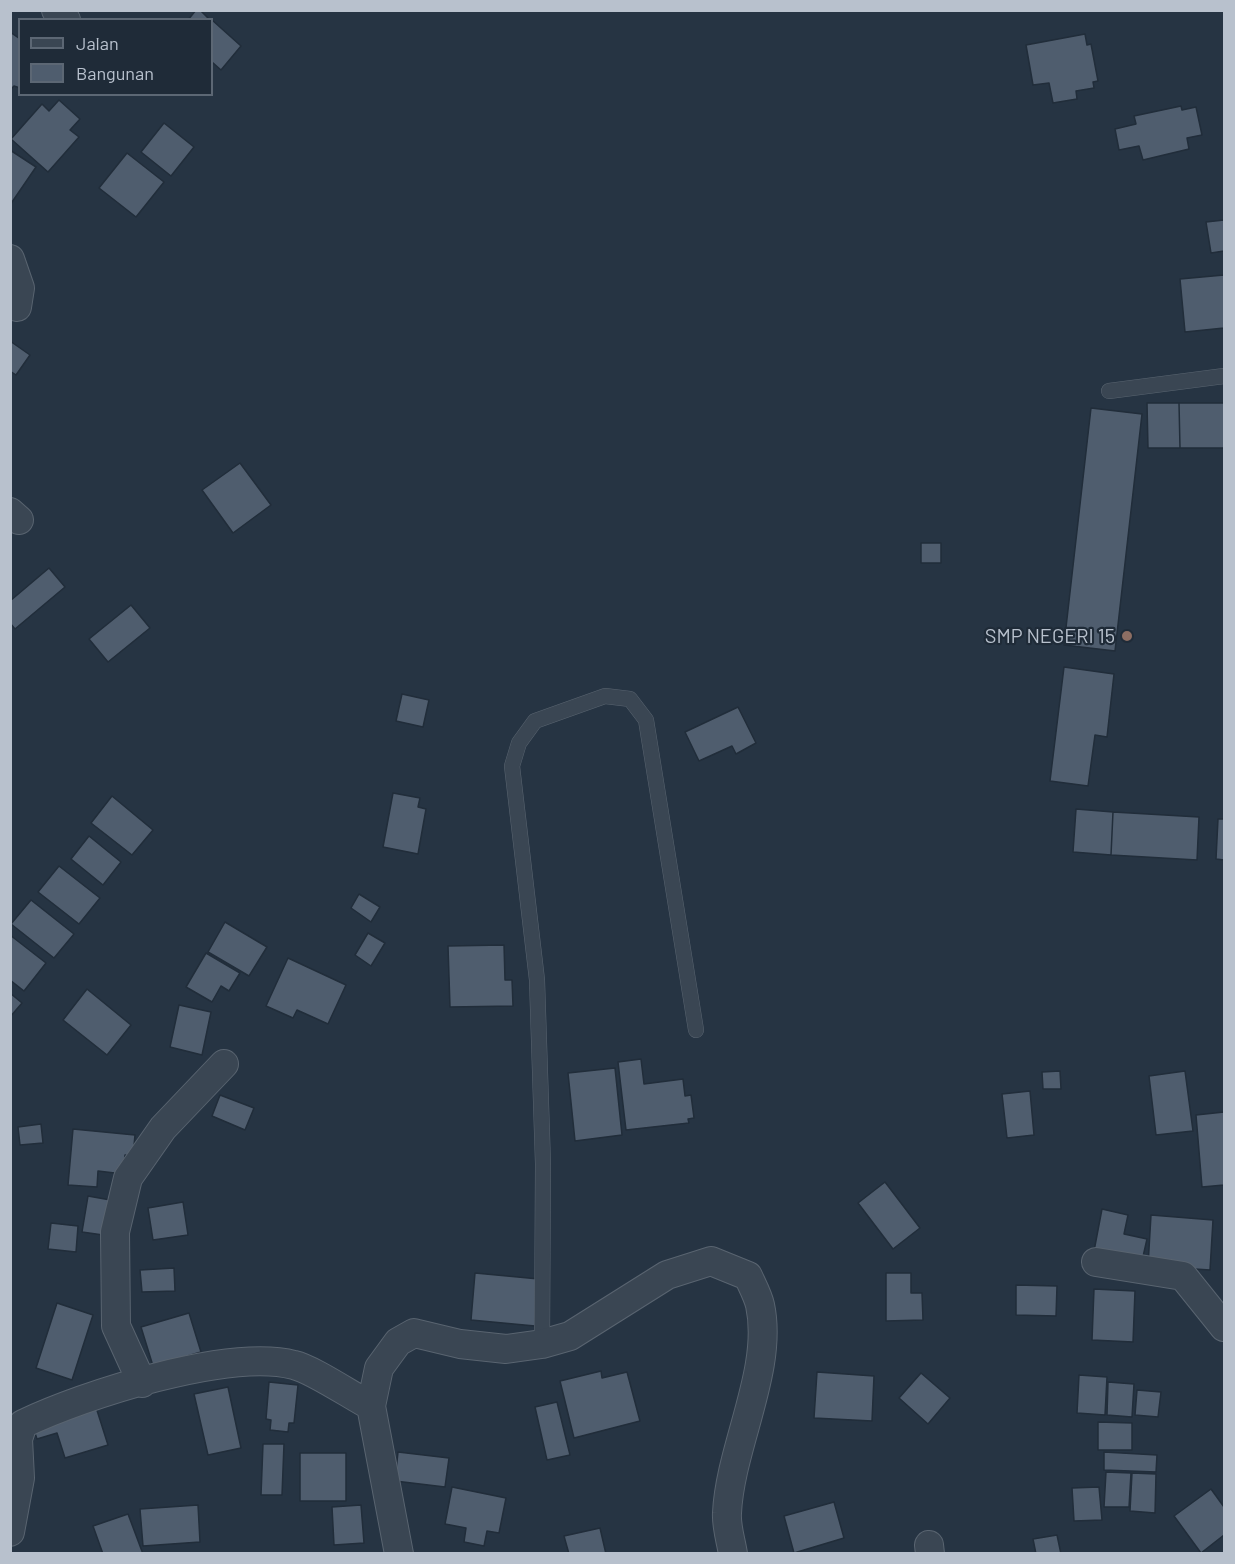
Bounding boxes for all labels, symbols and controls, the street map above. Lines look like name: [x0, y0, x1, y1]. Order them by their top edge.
legend: [18, 18, 213, 96]
text: Jalan: [76, 32, 119, 54]
text: Bangunan: [76, 62, 154, 84]
place label: SMP NEGERI 15: [985, 624, 1115, 648]
marker: SMP NEGERI 15: [1120, 629, 1134, 643]

